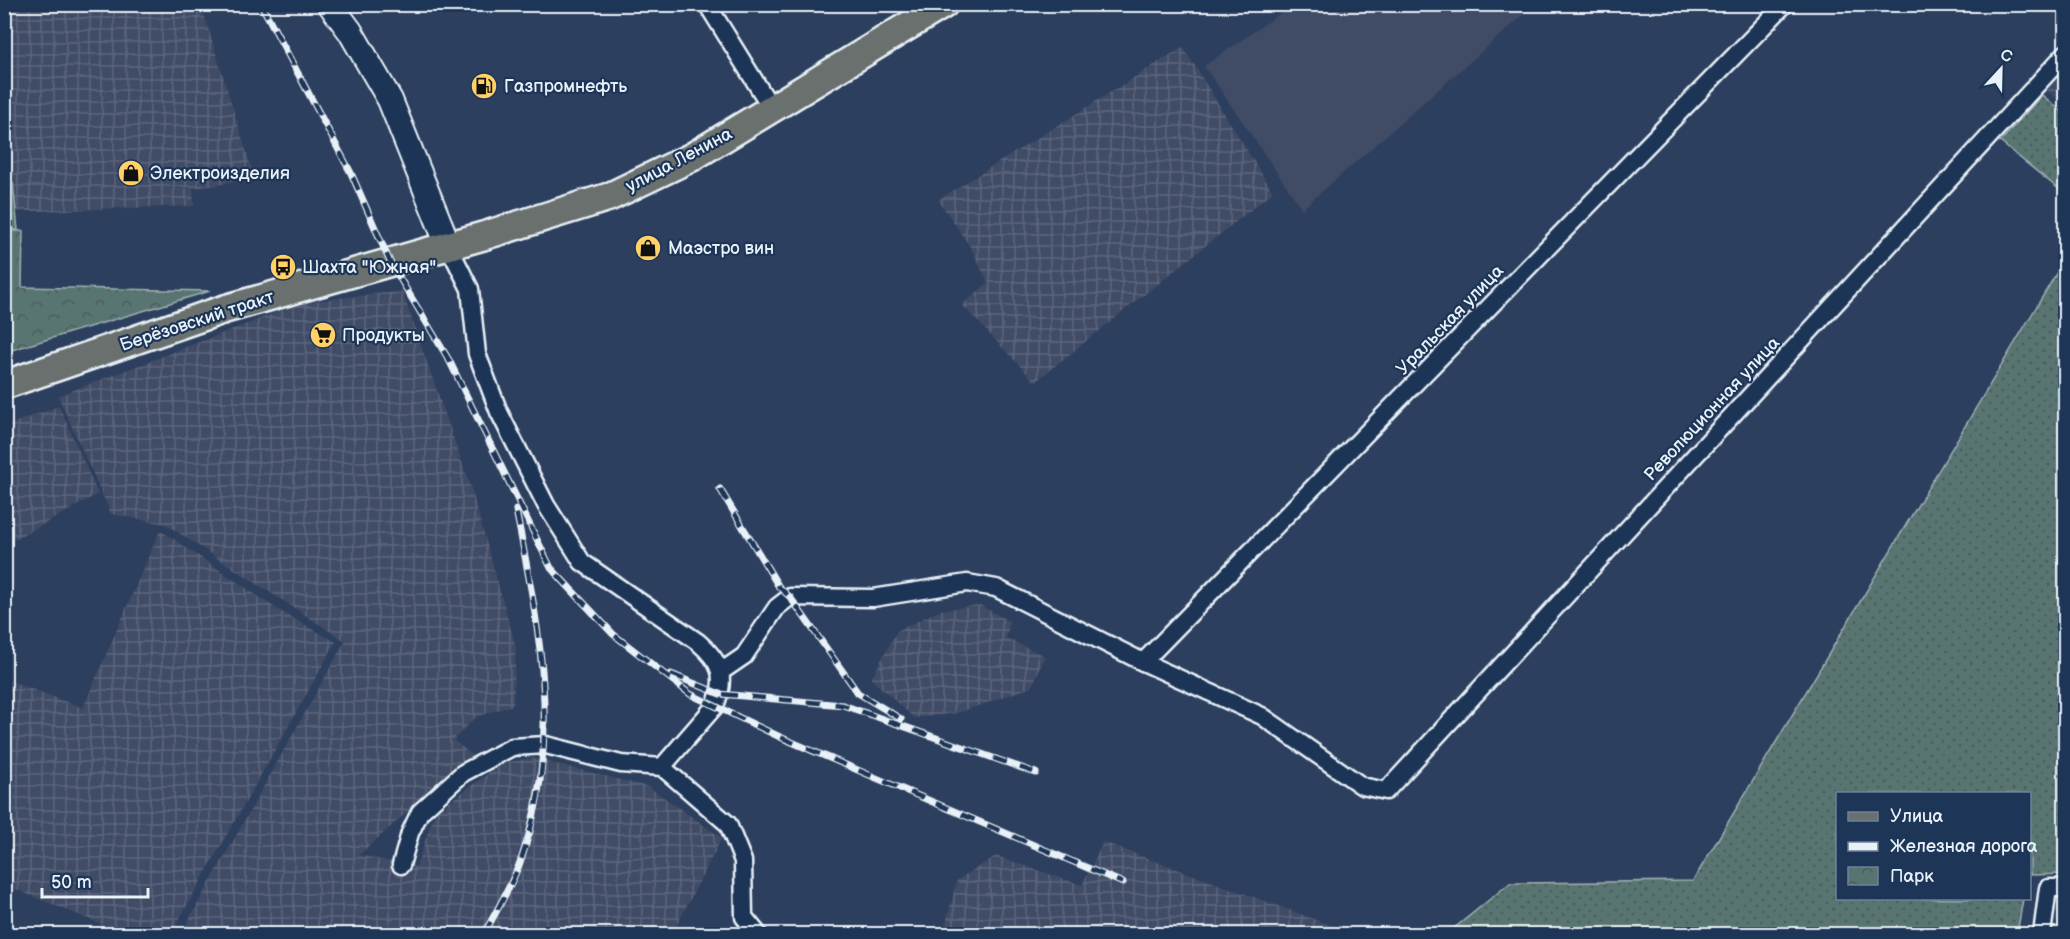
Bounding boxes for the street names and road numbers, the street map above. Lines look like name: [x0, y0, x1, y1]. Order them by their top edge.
street label: улица Ленина: [622, 123, 736, 197]
street label: Уральская улица: [1392, 260, 1508, 379]
street label: Берёзовский тракт: [117, 286, 277, 356]
street label: Революционная улица: [1640, 332, 1784, 485]

